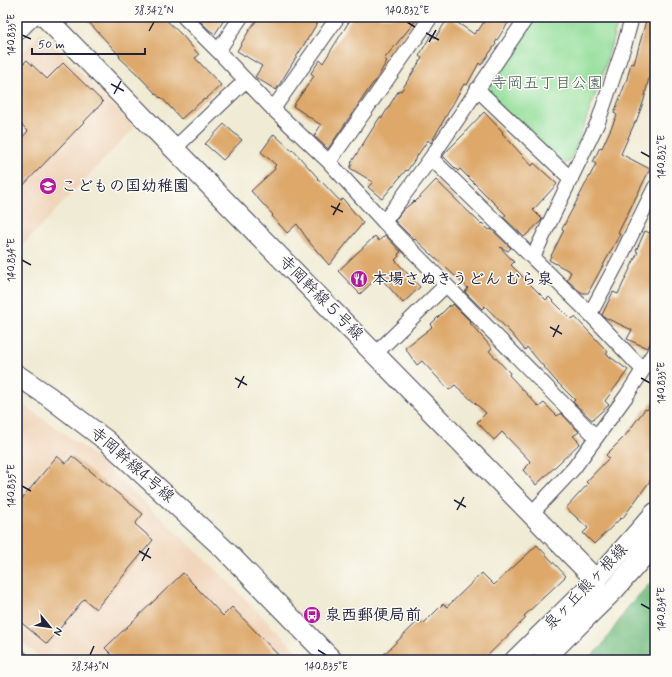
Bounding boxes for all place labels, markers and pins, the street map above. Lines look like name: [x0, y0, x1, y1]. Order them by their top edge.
school or university icon: こどもの国幼稚園: [38, 176, 58, 196]
place label: こどもの国幼稚園: [61, 176, 189, 197]
restaurant icon: 本場さぬきうどん むら泉: [349, 269, 369, 289]
place label: 本場さぬきうどん むら泉: [372, 269, 553, 290]
bus stop icon: 泉西郵便局前: [302, 605, 322, 625]
place label: 泉西郵便局前: [325, 605, 421, 626]

